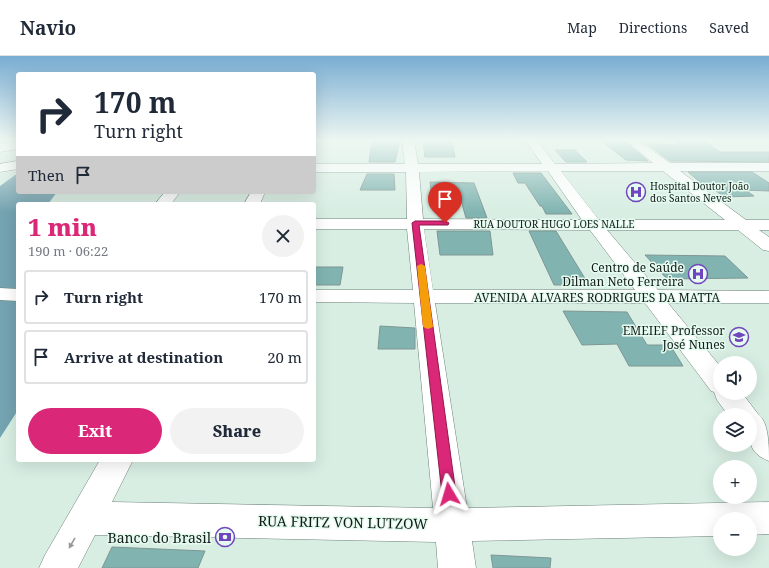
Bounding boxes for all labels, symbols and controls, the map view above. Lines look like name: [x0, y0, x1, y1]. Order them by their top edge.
text: Navio: [20, 15, 76, 41]
text: Map: [567, 18, 597, 37]
text: Directions: [619, 18, 687, 37]
text: Saved: [709, 18, 749, 37]
text: 170 m: [94, 83, 176, 121]
icon: right: [28, 88, 80, 140]
text: Turn right: [94, 119, 183, 143]
icon: arrive: [72, 164, 94, 186]
text: Then: [28, 165, 64, 185]
place label: Hospital Doutor João dos Santos Neves: [650, 179, 749, 205]
hospital icon: Hospital Doutor João dos Santos Neves: [625, 181, 647, 203]
pin: [428, 182, 462, 223]
icon: arrive: [434, 188, 456, 210]
text: 1 min: [28, 210, 97, 243]
button: close: [262, 215, 304, 257]
street label: RUA DOUTOR HUGO LOES NALLE: [474, 217, 635, 231]
text: 190 m · 06:22: [28, 242, 108, 260]
place label: Centro de Saúde Dilman Neto Ferreira: [562, 259, 684, 290]
hospital icon: Centro de Saúde Dilman Neto Ferreira: [687, 263, 709, 285]
icon: right: [30, 286, 52, 308]
text: Turn right: [64, 287, 143, 307]
text: 170 m: [259, 287, 302, 307]
street label: AVENIDA ALVARES RODRIGUES DA MATTA: [474, 289, 721, 306]
place label: EMEIEF Professor José Nunes: [623, 322, 725, 353]
school or university icon: EMEIEF Professor José Nunes: [728, 326, 750, 348]
icon: arrive: [30, 346, 52, 368]
text: Arrive at destination: [64, 347, 223, 367]
text: 20 m: [267, 347, 302, 367]
map controls: [713, 356, 757, 556]
button: sound: [713, 356, 757, 400]
button: Exit: [28, 408, 162, 454]
button: Share: [170, 408, 304, 454]
button: layers: [713, 408, 757, 452]
button: +: [713, 460, 757, 504]
position arrow: [428, 473, 470, 515]
street label: RUA FRITZ VON LUTZOW: [258, 511, 428, 533]
button: −: [713, 512, 757, 556]
bank icon: Banco do Brasil: [214, 526, 236, 548]
place label: Banco do Brasil: [108, 528, 212, 547]
one-way arrow: [68, 537, 75, 549]

